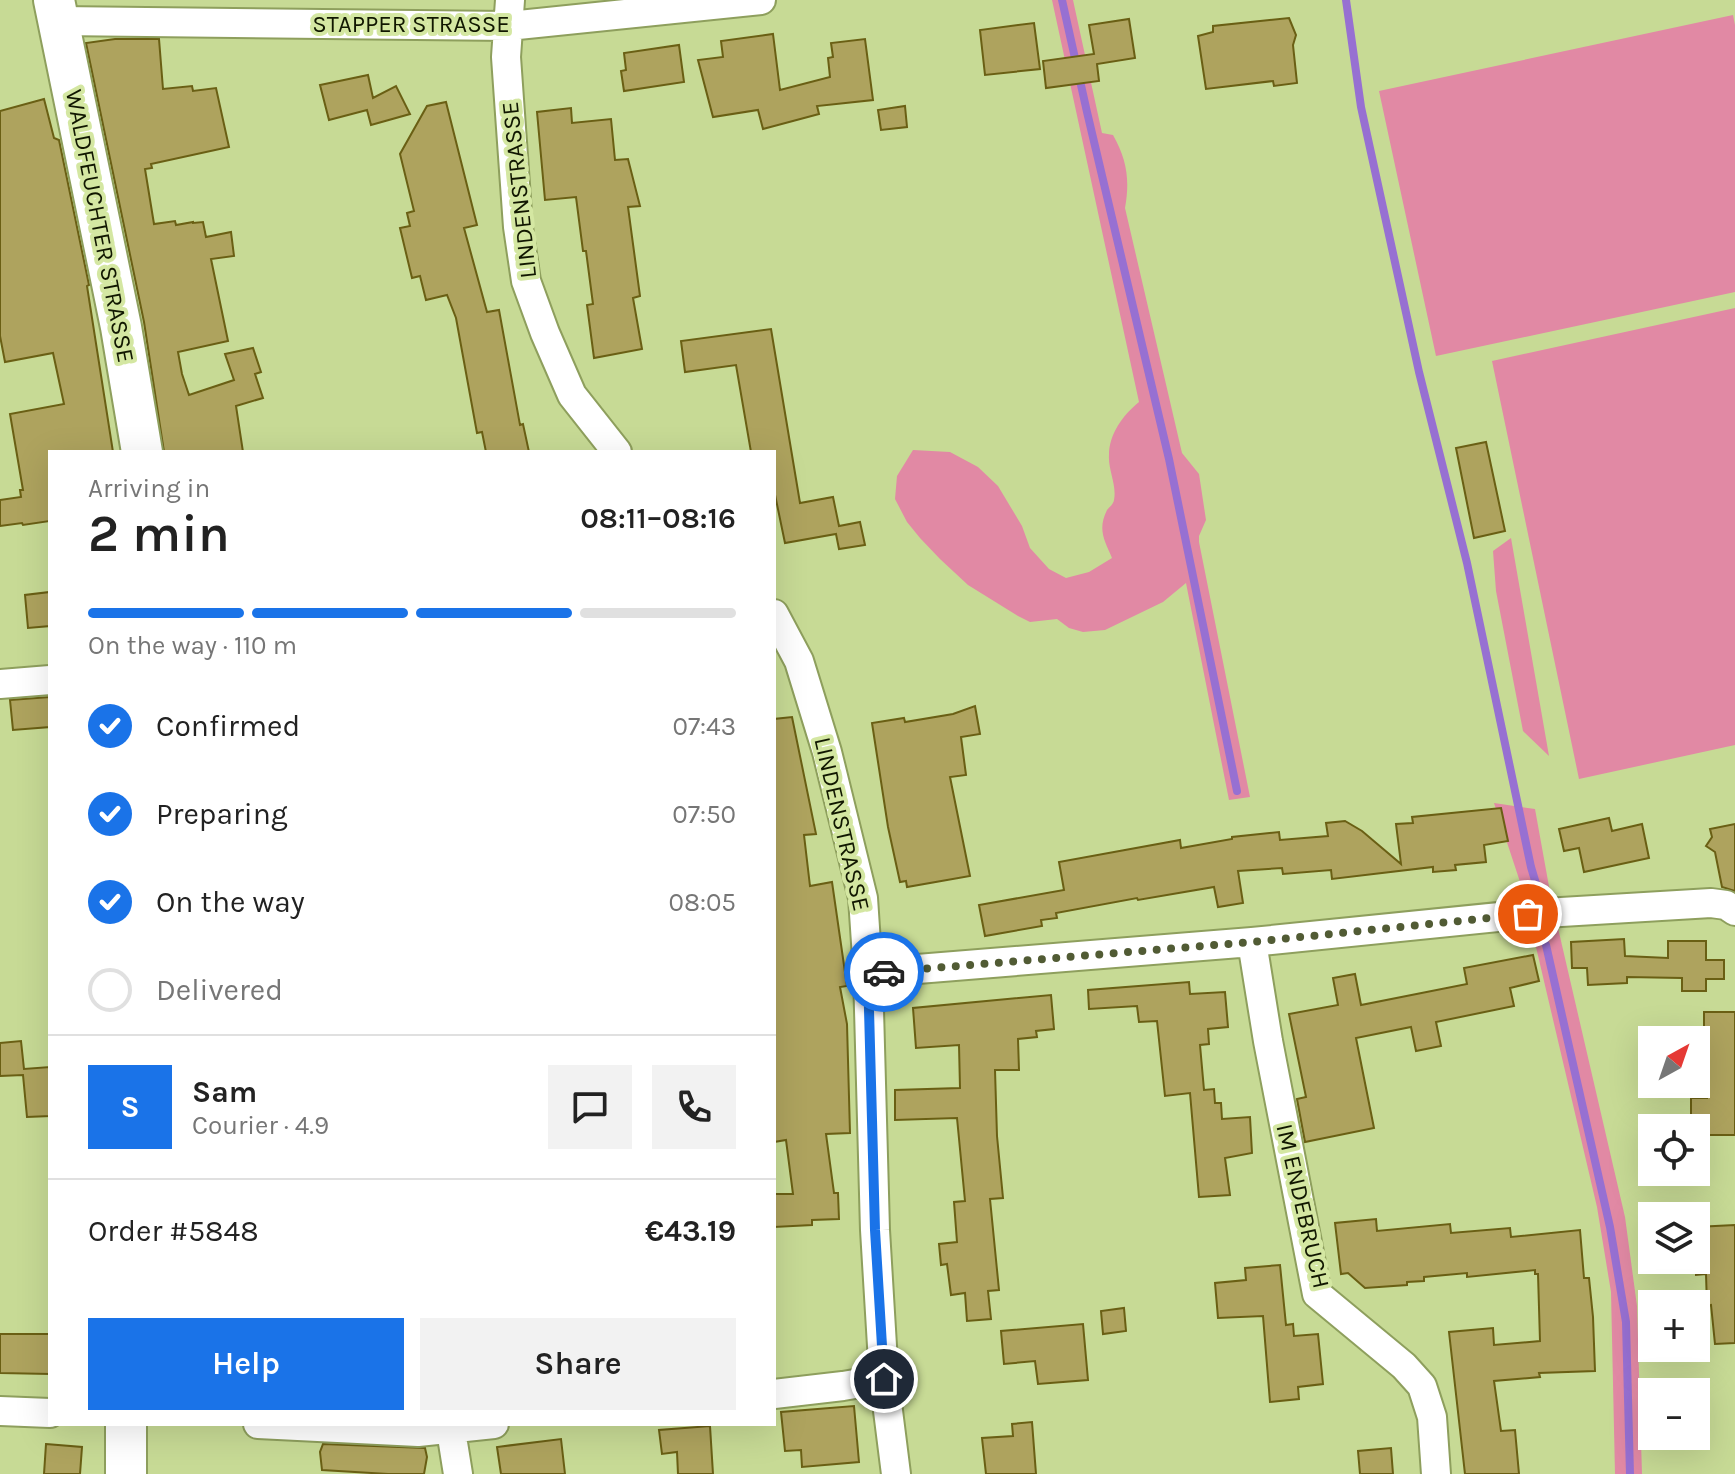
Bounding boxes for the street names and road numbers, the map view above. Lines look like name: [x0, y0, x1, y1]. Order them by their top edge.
street label: STAPPER STRASSE: [312, 10, 510, 38]
street label: WALDFEUCHTER STRASSE: [60, 87, 140, 365]
street label: LINDENSTRASSE: [496, 100, 542, 280]
street label: LINDENSTRASSE: [808, 734, 876, 914]
street label: IM ENDEBRUCH: [1270, 1121, 1336, 1291]

